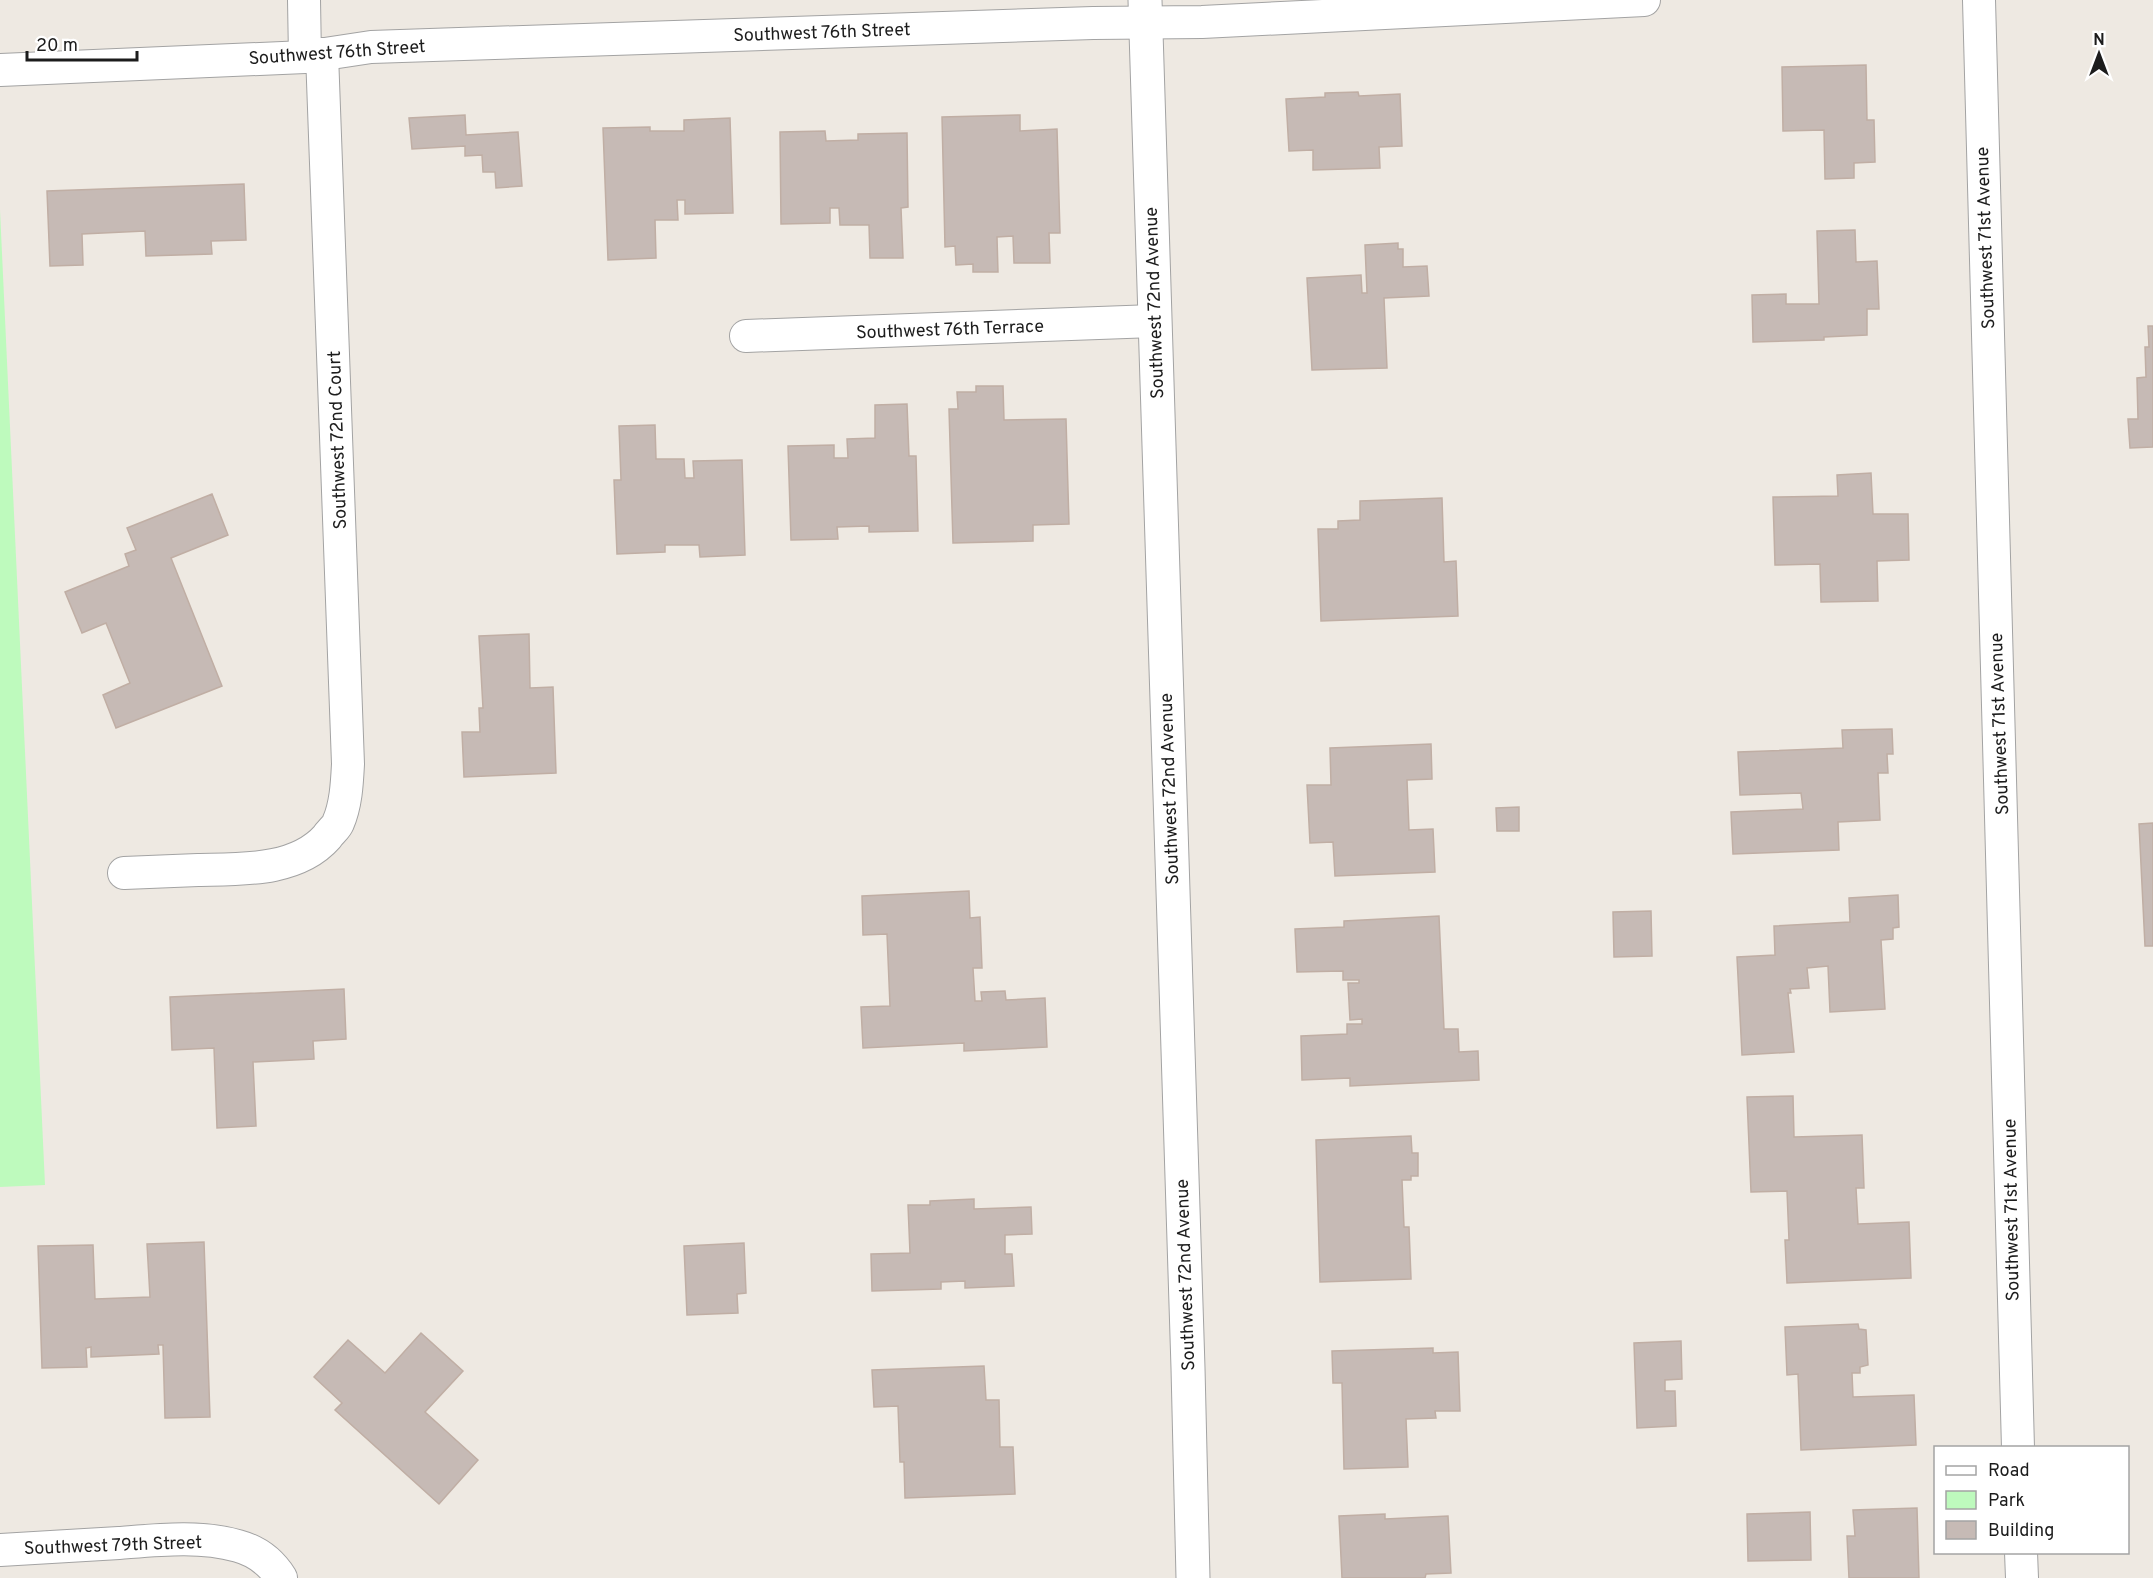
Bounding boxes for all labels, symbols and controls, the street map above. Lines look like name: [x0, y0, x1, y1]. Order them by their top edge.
street label: Southwest 76th Street: [733, 19, 911, 48]
scale bar: [27, 24, 136, 62]
north arrow: [2069, 24, 2129, 84]
text: N: [2093, 31, 2105, 51]
text: 20 m: [36, 35, 78, 58]
street label: Southwest 76th Street: [248, 36, 426, 71]
street label: Southwest 71st Avenue: [1972, 146, 2001, 330]
street label: Southwest 72nd Avenue: [1141, 207, 1170, 399]
street label: Southwest 76th Terrace: [856, 316, 1044, 345]
street label: Southwest 72nd Court: [324, 350, 353, 530]
street label: Southwest 71st Avenue: [1986, 632, 2015, 816]
street label: Southwest 72nd Avenue: [1156, 693, 1185, 885]
street label: Southwest 71st Avenue: [1999, 1118, 2026, 1301]
street label: Southwest 72nd Avenue: [1172, 1179, 1201, 1371]
legend: [1934, 1446, 2129, 1554]
text: Road: [1988, 1460, 2030, 1483]
text: Park: [1988, 1490, 2025, 1513]
text: Building: [1988, 1520, 2054, 1543]
street label: Southwest 79th Street: [24, 1532, 203, 1561]

